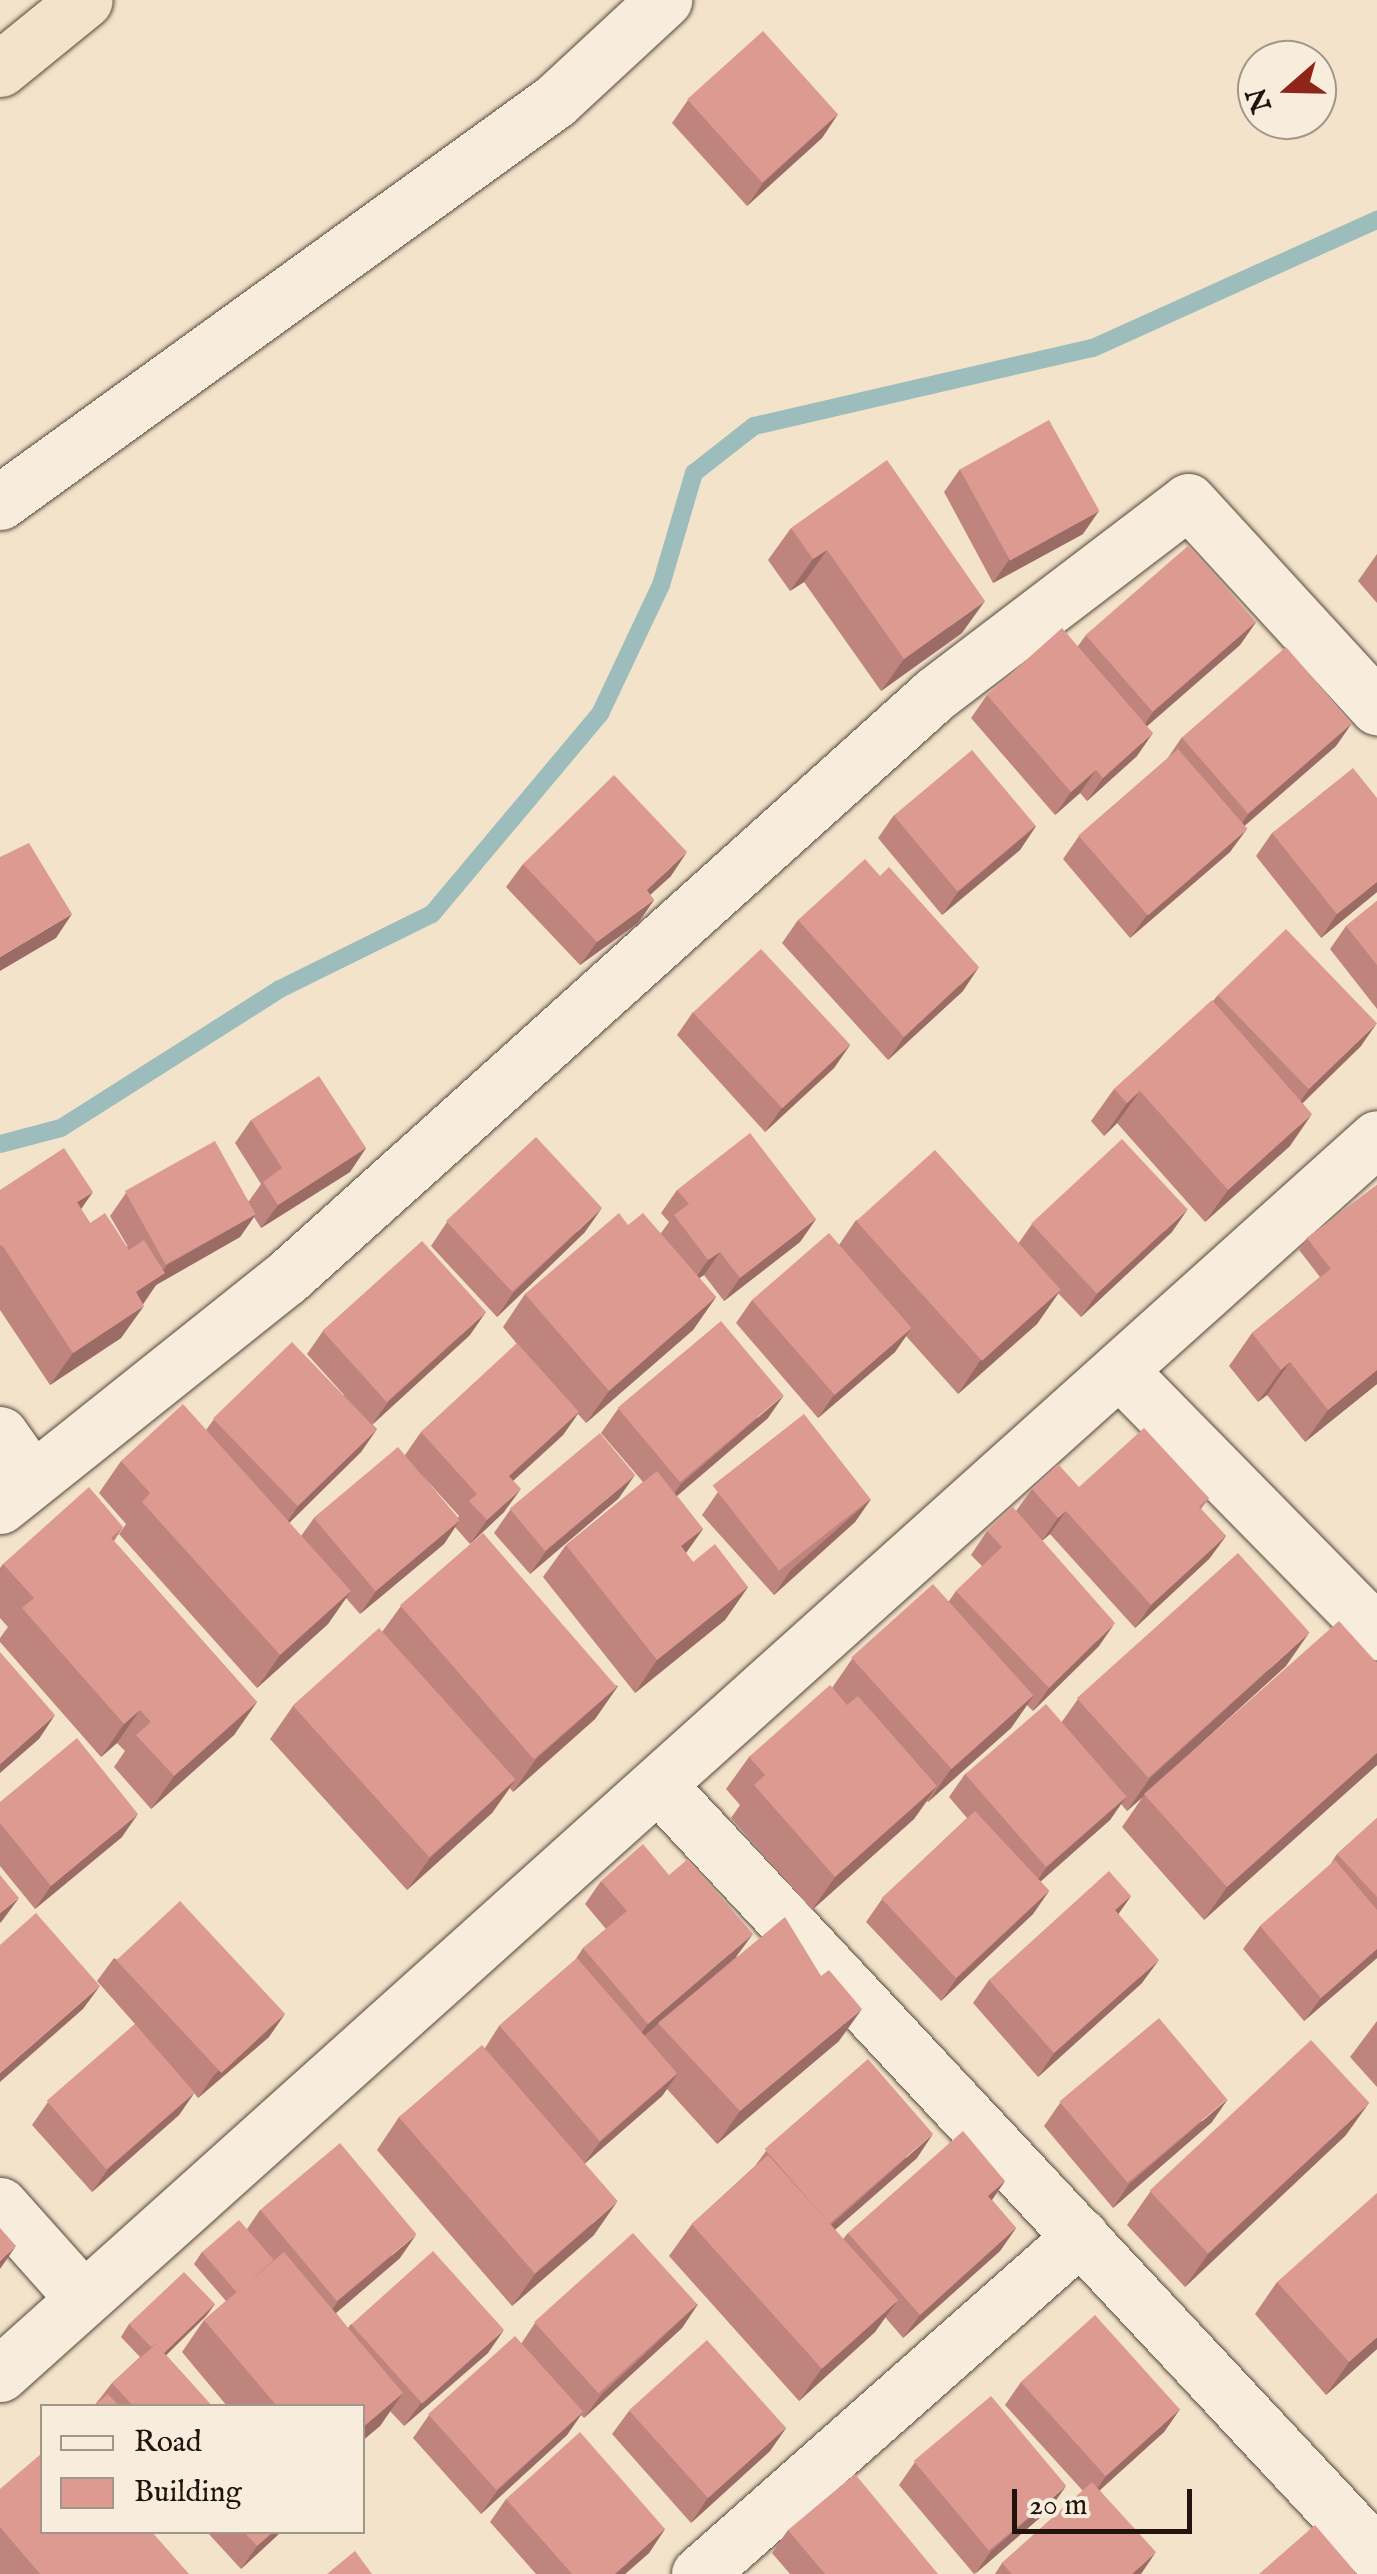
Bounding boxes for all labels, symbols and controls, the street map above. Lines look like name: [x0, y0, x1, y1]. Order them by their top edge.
north arrow: [1237, 40, 1337, 140]
text: N: [1240, 82, 1281, 117]
legend: [40, 2404, 365, 2534]
text: Road: [134, 2424, 202, 2462]
scale bar: [1017, 2469, 1197, 2531]
text: Building: [134, 2474, 242, 2512]
text: 20 m: [1029, 2487, 1088, 2525]

